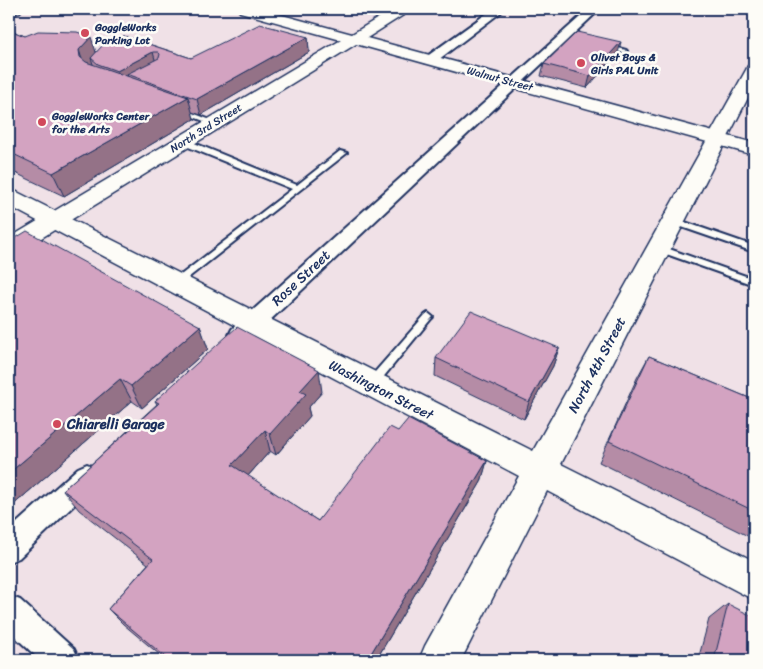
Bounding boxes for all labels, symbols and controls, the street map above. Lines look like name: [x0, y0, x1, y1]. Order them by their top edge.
place label: GoggleWorks Parking Lot: [94, 18, 157, 50]
marker: GoggleWorks Parking Lot: [79, 27, 91, 39]
place label: Olivet Boys & Girls PAL Unit: [590, 48, 659, 80]
marker: Olivet Boys & Girls PAL Unit: [575, 57, 587, 69]
street label: Walnut Street: [465, 61, 536, 97]
street label: North 3rd Street: [166, 98, 246, 158]
place label: GoggleWorks Center for the Arts: [51, 107, 151, 139]
marker: GoggleWorks Center for the Arts: [36, 116, 48, 128]
street label: Rose Street: [266, 244, 336, 312]
street label: North 4th Street: [561, 312, 633, 418]
street label: Washington Street: [324, 353, 439, 428]
place label: Chiarelli Garage: [66, 412, 166, 437]
marker: Chiarelli Garage: [51, 418, 63, 430]

